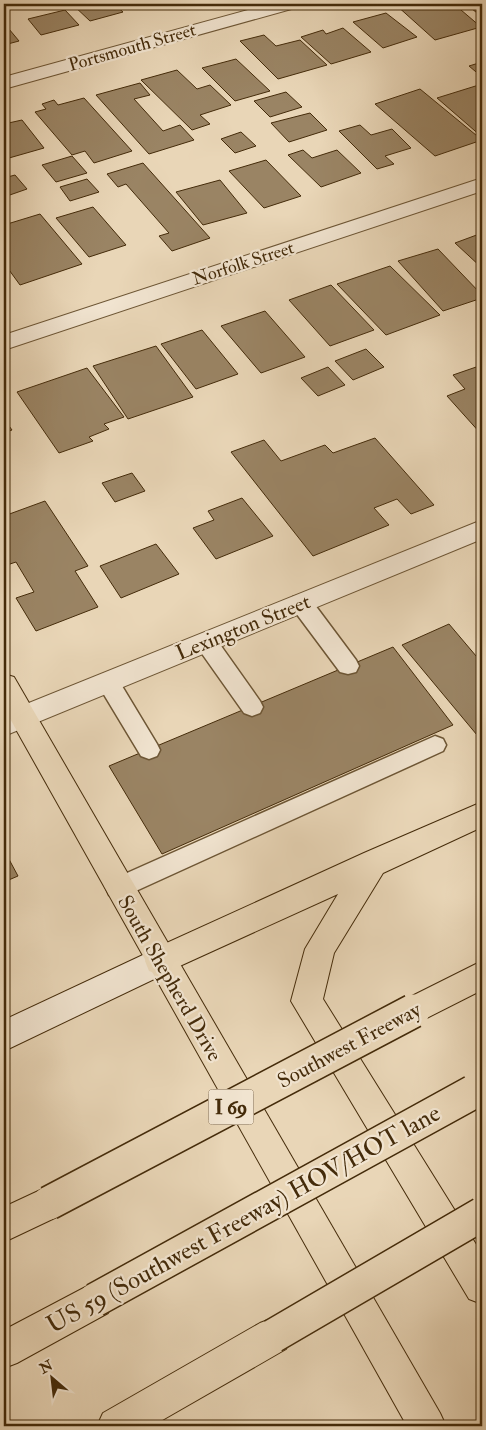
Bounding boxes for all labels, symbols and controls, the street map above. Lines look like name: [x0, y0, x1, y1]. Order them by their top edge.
street label: Portsmouth Street: [66, 18, 199, 77]
street label: Norfolk Street: [189, 236, 297, 291]
street label: Lexington Street: [172, 588, 315, 667]
street label: South Shepherd Drive: [111, 890, 228, 1066]
street label: Southwest Freeway: [273, 996, 426, 1095]
road number: I 69: [208, 1090, 254, 1124]
street label: US 59 (Southwest Freeway) HOV/HOT lane: [41, 1098, 446, 1341]
north arrow: [28, 1352, 78, 1402]
text: N: [36, 1356, 56, 1378]

